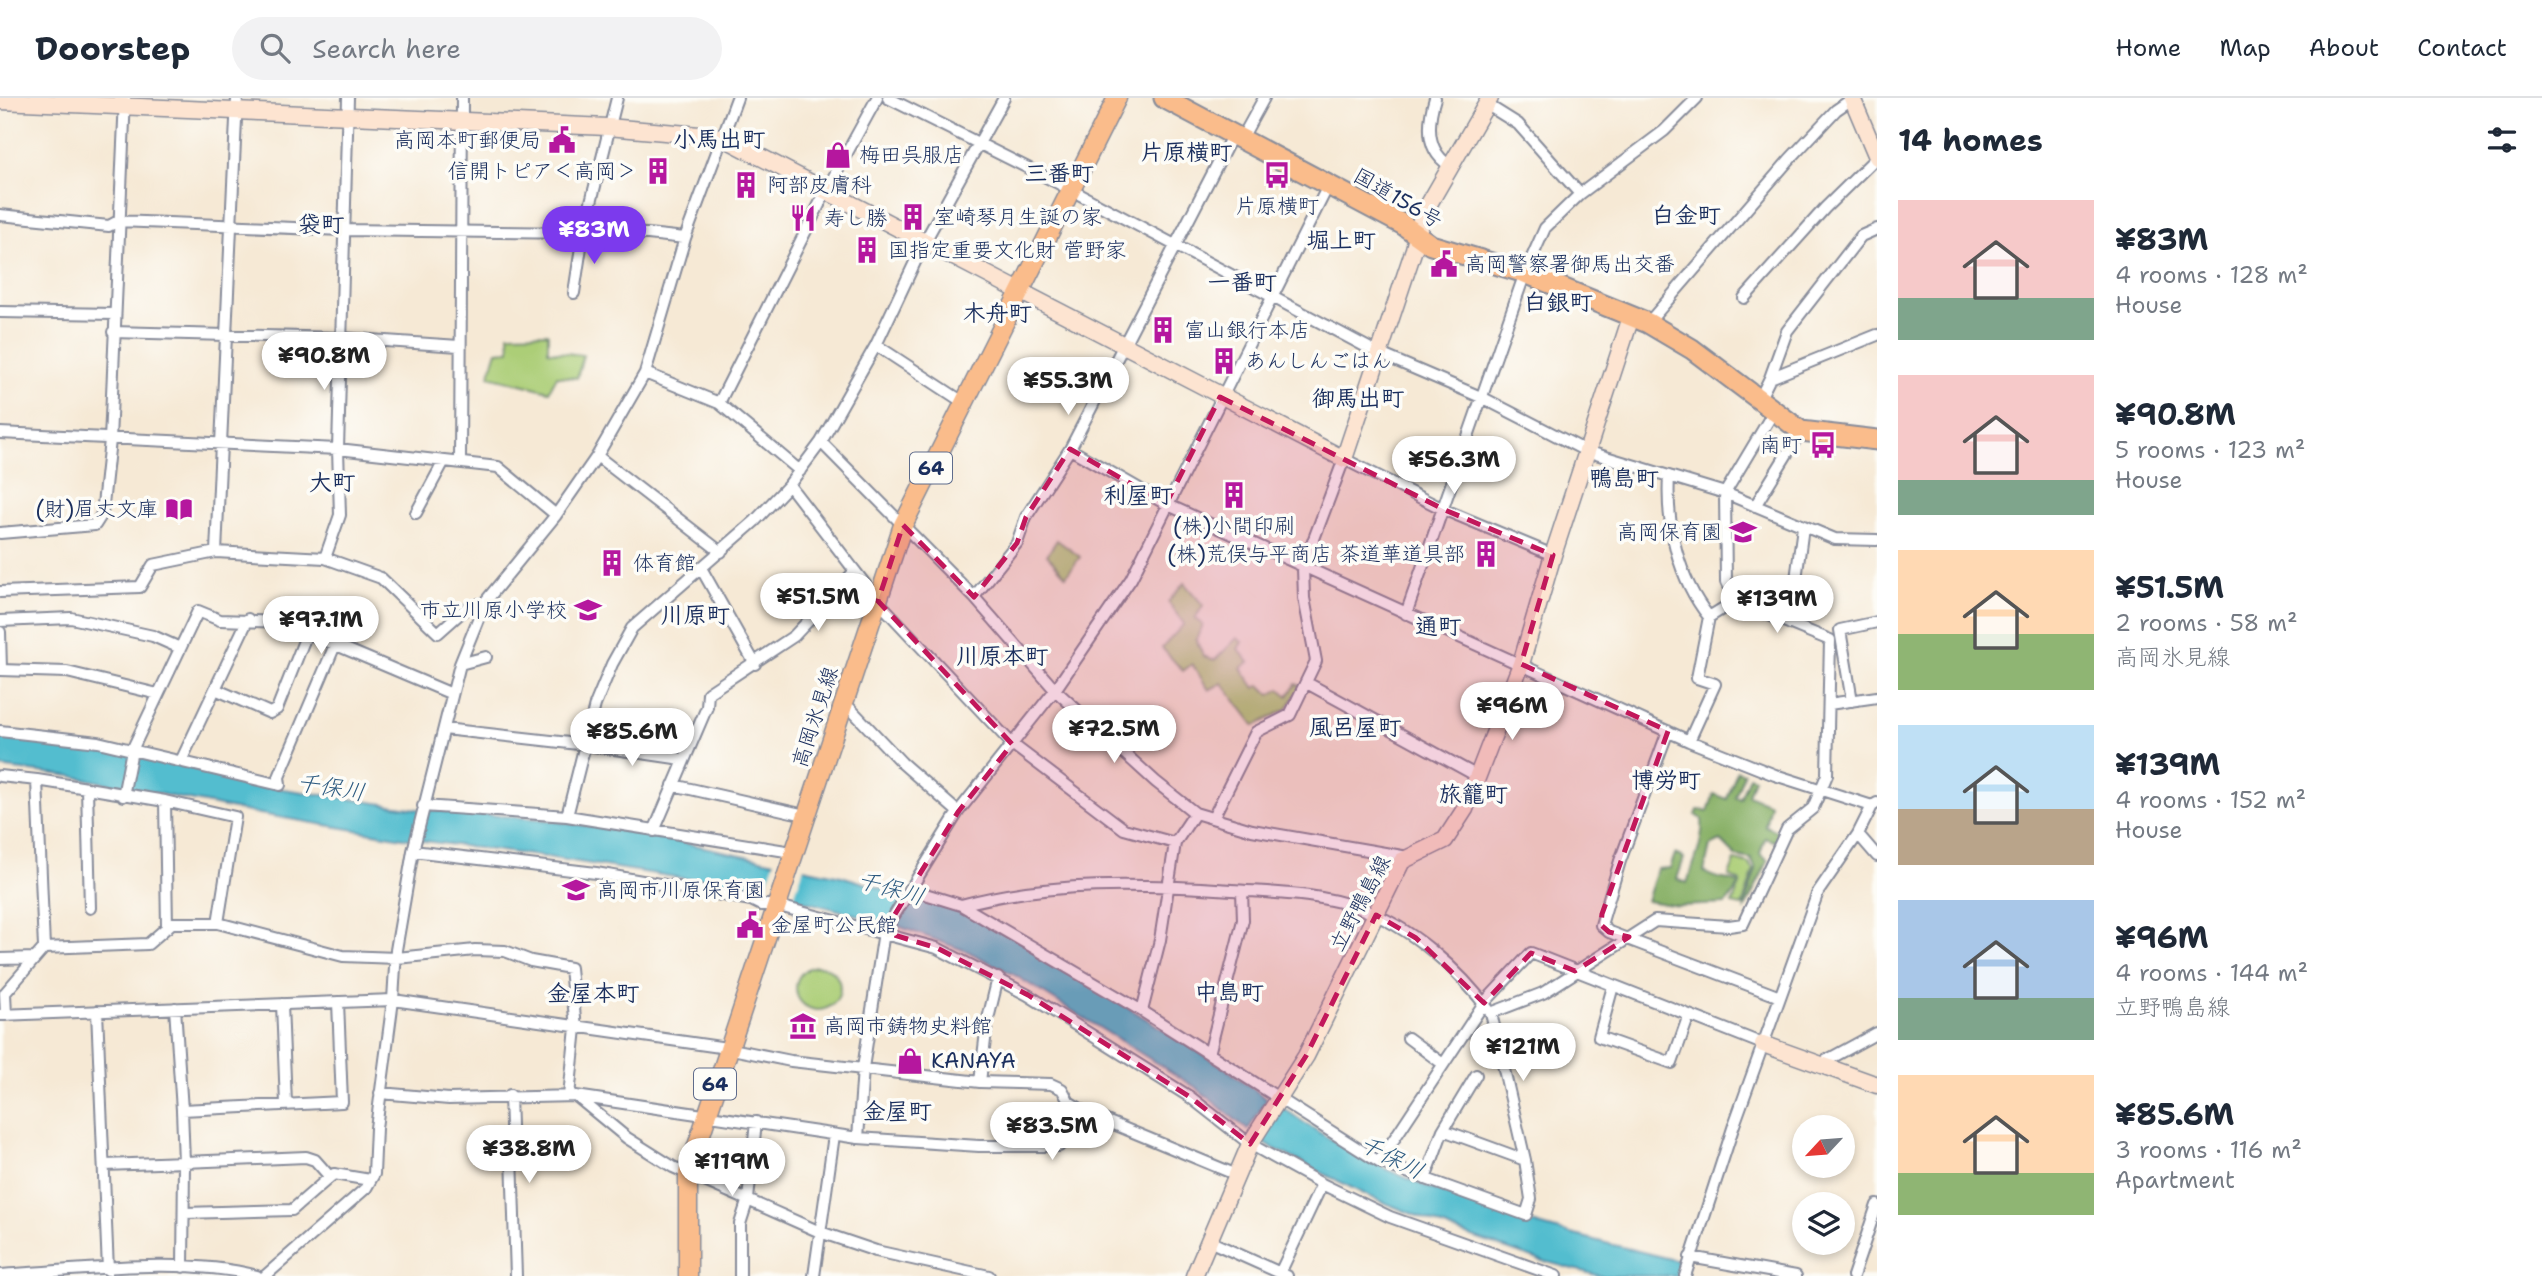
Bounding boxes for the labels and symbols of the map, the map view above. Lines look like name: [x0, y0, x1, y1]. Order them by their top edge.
district label: 小馬出町: [673, 124, 765, 154]
public building icon: 高岡本町郵便局: [547, 125, 577, 155]
place label: 高岡本町郵便局: [394, 126, 541, 154]
district label: 片原横町: [1140, 137, 1232, 167]
shop icon: 梅田呉服店: [823, 140, 853, 170]
place label: 梅田呉服店: [859, 141, 964, 169]
building icon: 信開トピア＜高岡＞: [643, 156, 673, 186]
place label: 信開トピア＜高岡＞: [448, 157, 637, 185]
district label: 三番町: [1025, 158, 1094, 188]
bus stop icon: 片原横町: [1262, 160, 1292, 190]
street label: 国道156号: [1348, 161, 1448, 235]
building icon: 阿部皮膚科: [731, 170, 761, 200]
place label: 阿部皮膚科: [767, 171, 872, 199]
place label: 片原横町: [1235, 192, 1319, 220]
district label: 白金町: [1652, 200, 1721, 230]
building icon: 室崎琴月生誕の家: [898, 202, 928, 232]
restaurant icon: 寿し勝: [788, 203, 818, 233]
place label: 室崎琴月生誕の家: [934, 203, 1102, 231]
place label: 寿し勝: [824, 204, 887, 232]
pin: ¥83M: [553, 206, 635, 266]
district label: 袋町: [298, 209, 344, 239]
district label: 堀上町: [1307, 225, 1376, 255]
building icon: 国指定重要文化財 菅野家: [852, 235, 882, 265]
place label: 国指定重要文化財 菅野家: [888, 236, 1126, 264]
public building icon: 高岡警察署御馬出交番: [1429, 249, 1459, 279]
place label: 高岡警察署御馬出交番: [1465, 250, 1675, 278]
district label: 一番町: [1208, 267, 1277, 297]
district label: 白銀町: [1524, 287, 1593, 317]
district label: 木舟町: [963, 298, 1032, 328]
building icon: 富山銀行本店: [1148, 315, 1178, 345]
place label: 富山銀行本店: [1184, 316, 1310, 344]
pin: ¥90.8M: [267, 332, 381, 392]
building icon: あんしんごはん: [1209, 346, 1239, 376]
place label: あんしんごはん: [1245, 347, 1392, 375]
pin: ¥55.3M: [1011, 358, 1125, 417]
district label: 御馬出町: [1312, 383, 1404, 413]
bus stop icon: 南町: [1808, 430, 1838, 460]
place label: 南町: [1760, 431, 1802, 459]
pin: ¥56.3M: [1397, 436, 1511, 496]
road number: 64: [910, 452, 952, 484]
district label: 鴨島町: [1590, 463, 1659, 493]
district label: 大町: [309, 467, 355, 497]
district label: 利屋町: [1104, 480, 1173, 510]
building icon: (株)小間印刷: [1219, 480, 1249, 510]
library icon: (財)眉丈文庫: [164, 494, 194, 524]
place label: (財)眉丈文庫: [35, 495, 158, 523]
place label: (株)小間印刷: [1173, 512, 1295, 540]
school or university icon: 高岡保育園: [1728, 517, 1758, 547]
place label: 高岡保育園: [1617, 518, 1722, 546]
building icon: (株)荒俣与平商店 茶道華道具部: [1471, 539, 1501, 569]
place label: (株)荒俣与平商店 茶道華道具部: [1167, 540, 1465, 568]
building icon: 体育館: [597, 548, 627, 578]
place label: 体育館: [633, 549, 696, 577]
pin: ¥51.5M: [761, 574, 875, 633]
pin: ¥139M: [1728, 575, 1826, 635]
school or university icon: 市立川原小学校: [573, 595, 603, 625]
pin: ¥97.1M: [264, 596, 378, 656]
place label: 市立川原小学校: [420, 596, 567, 624]
district label: 川原町: [661, 600, 730, 630]
district label: 通町: [1415, 611, 1461, 641]
district label: 川原本町: [956, 641, 1048, 671]
street label: 高岡氷見線: [785, 663, 845, 771]
pin: ¥96M: [1471, 682, 1553, 742]
pin: ¥72.5M: [1057, 706, 1171, 765]
pin: ¥85.6M: [575, 708, 689, 768]
district label: 風呂屋町: [1309, 712, 1401, 742]
district label: 博労町: [1632, 765, 1701, 795]
water label: 千保川: [295, 767, 367, 807]
district label: 旅籠町: [1439, 779, 1508, 809]
street label: 立野鴨島線: [1323, 850, 1397, 956]
water label: 千保川: [854, 864, 928, 912]
school or university icon: 高岡市川原保育園: [561, 875, 591, 905]
place label: 高岡市川原保育園: [597, 876, 765, 904]
public building icon: 金屋町公民館: [735, 910, 765, 940]
place label: 金屋町公民館: [771, 911, 897, 939]
district label: 中島町: [1195, 977, 1264, 1007]
district label: 金屋本町: [547, 978, 639, 1008]
museum icon: 高岡市鋳物史料館: [788, 1011, 818, 1041]
place label: 高岡市鋳物史料館: [824, 1012, 992, 1040]
pin: ¥121M: [1474, 1024, 1572, 1083]
shop icon: KANAYA: [895, 1046, 925, 1076]
place label: KANAYA: [931, 1047, 1016, 1075]
road number: 64: [694, 1068, 736, 1100]
district label: 金屋町: [863, 1096, 932, 1126]
pin: ¥83.5M: [995, 1102, 1109, 1162]
north arrow: [1792, 1115, 1855, 1178]
pin: ¥38.8M: [472, 1126, 586, 1185]
water label: 千保川: [1354, 1128, 1430, 1186]
pin: ¥119M: [683, 1138, 781, 1198]

